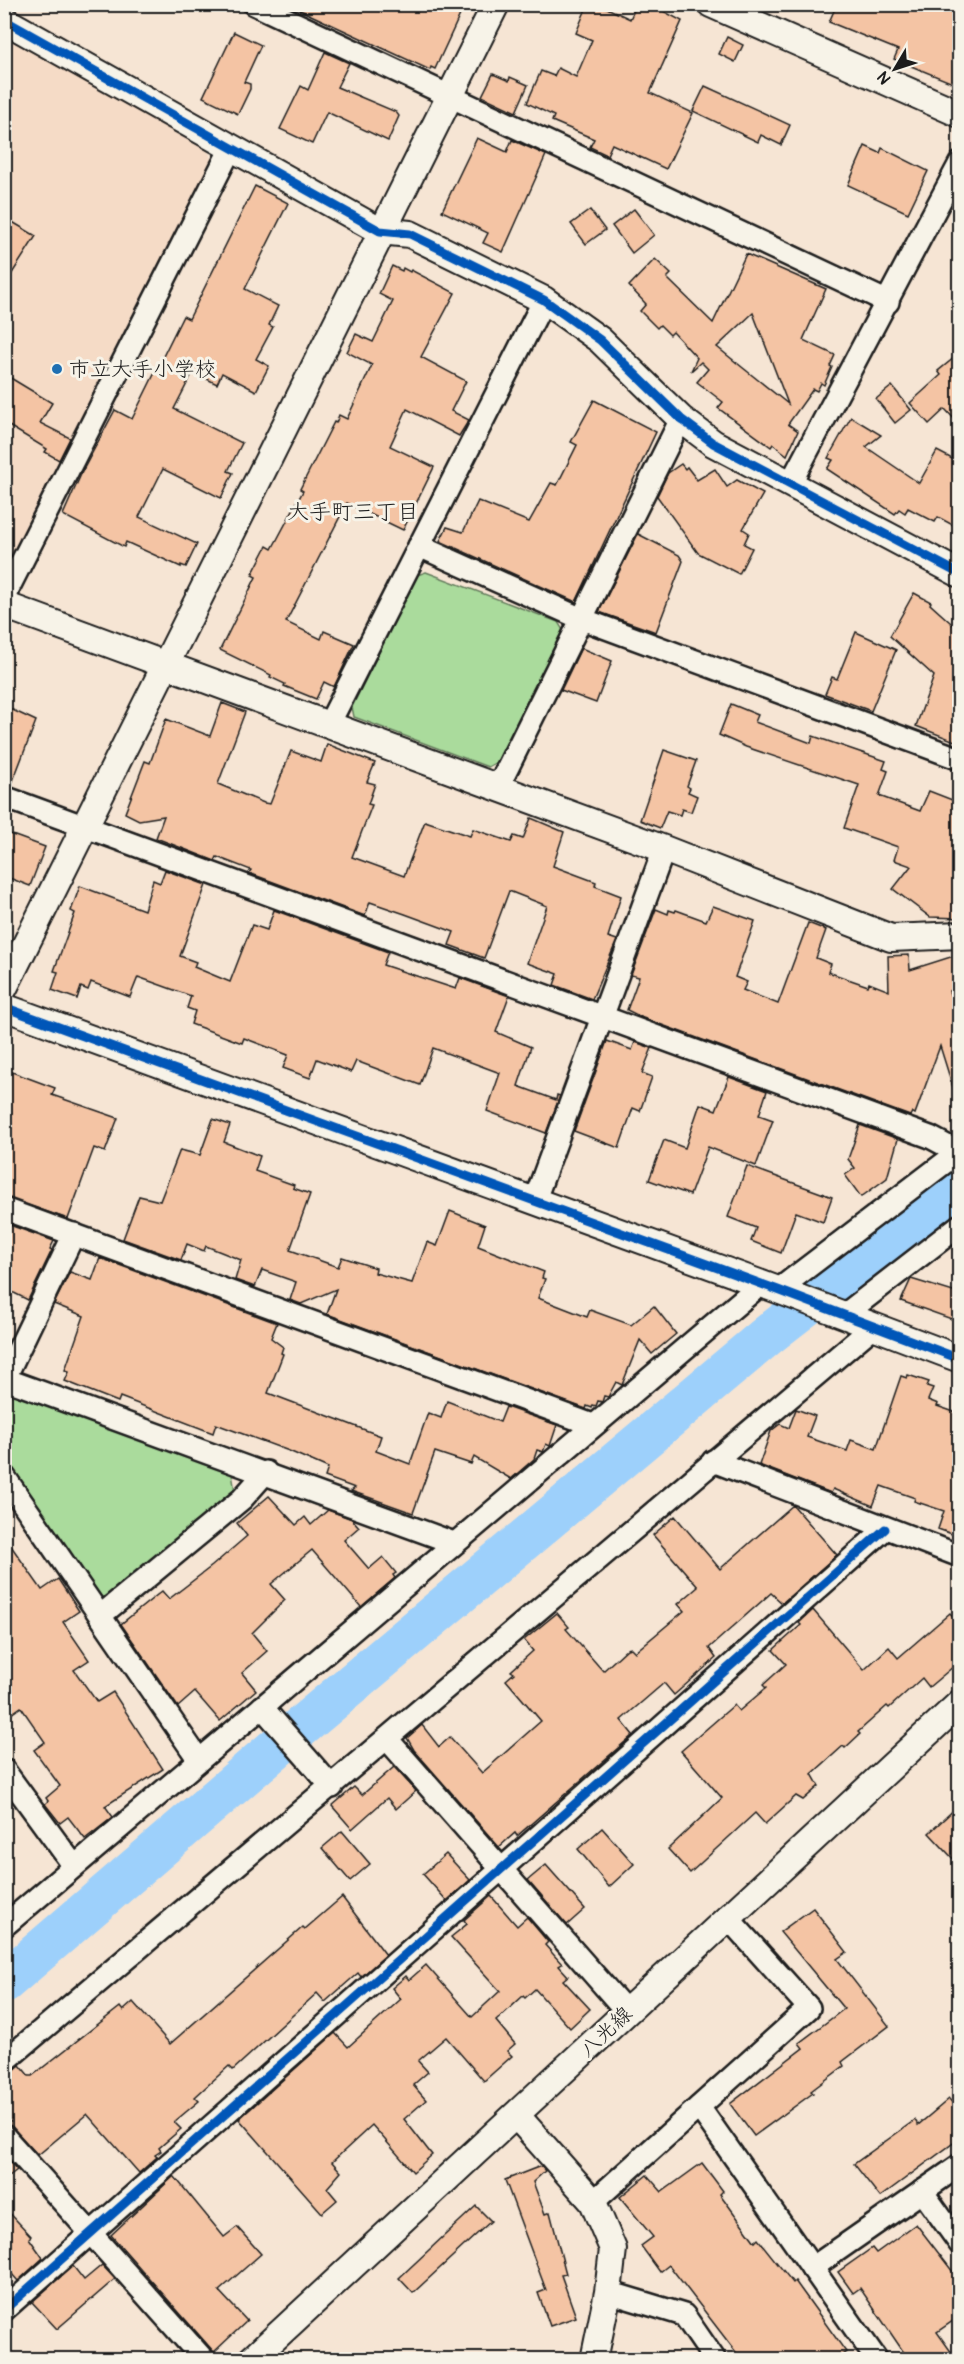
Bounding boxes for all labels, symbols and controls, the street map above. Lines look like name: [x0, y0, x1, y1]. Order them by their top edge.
north arrow: [865, 39, 925, 99]
text: N: [873, 67, 895, 88]
place label: 市立大手小学校: [69, 356, 216, 383]
marker: 市立大手小学校: [50, 362, 64, 376]
district label: 大手町三丁目: [287, 498, 419, 526]
street label: 八光線: [574, 2001, 638, 2063]

